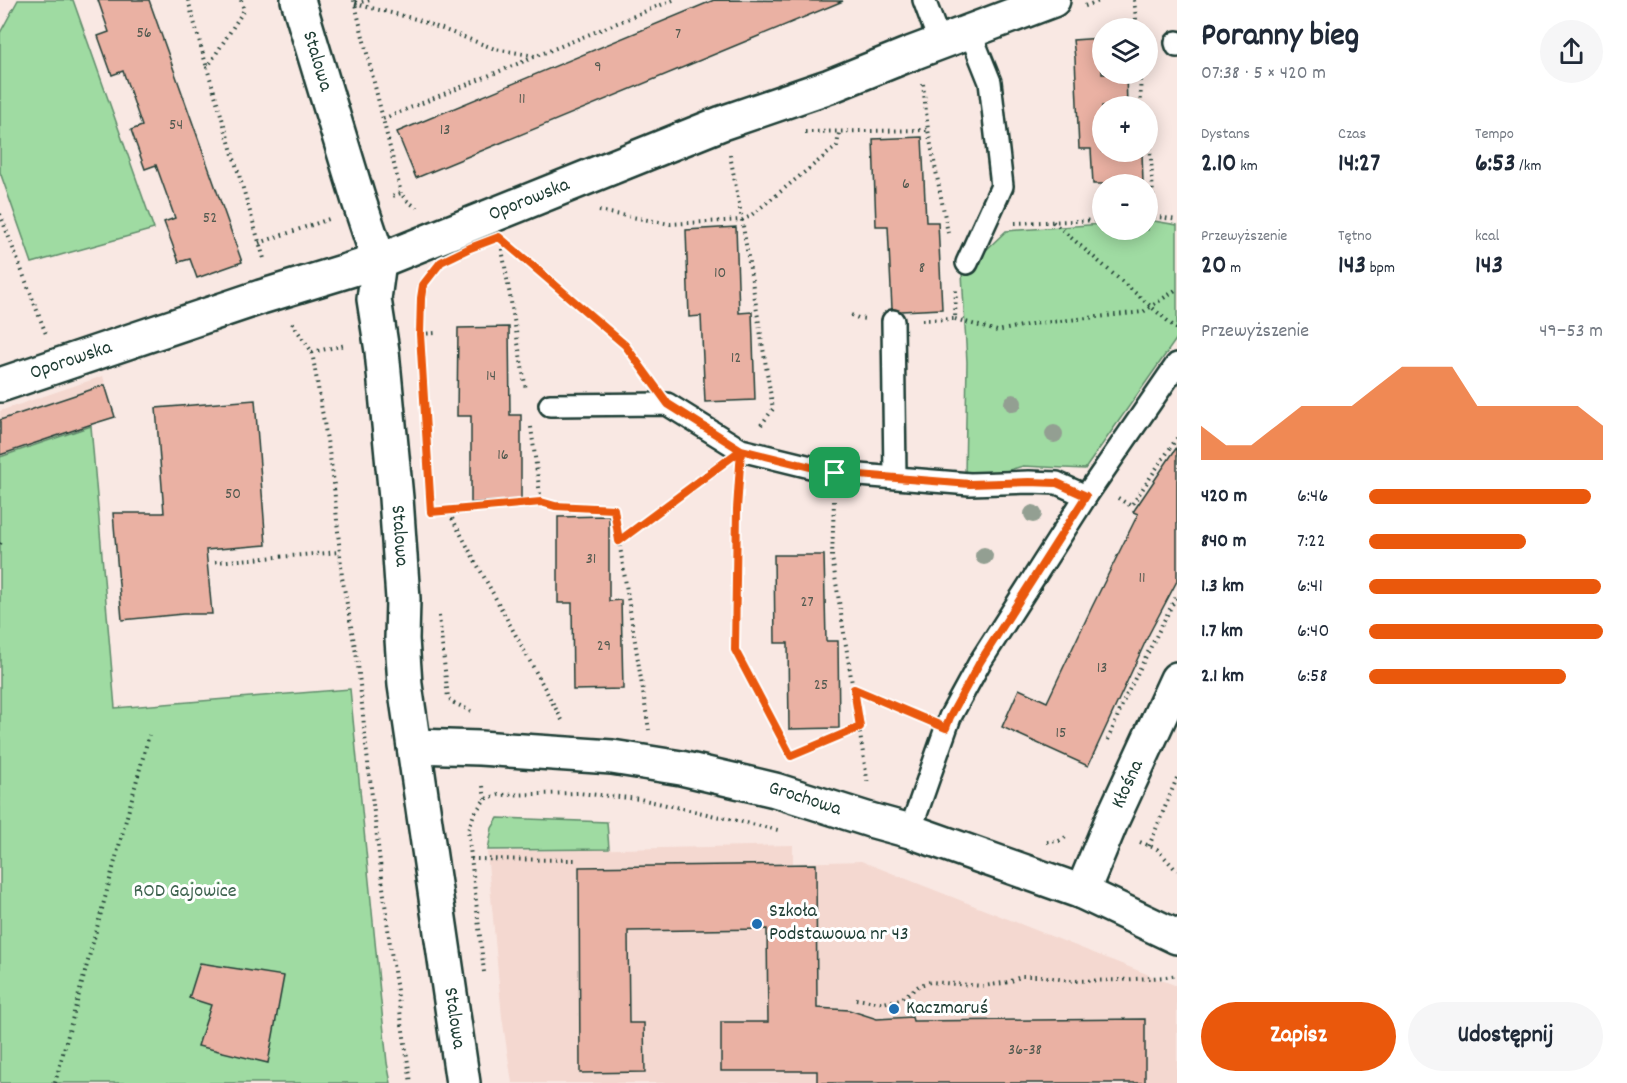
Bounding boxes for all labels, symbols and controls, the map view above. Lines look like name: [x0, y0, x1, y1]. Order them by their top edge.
text: Poranny bieg: [1201, 14, 1359, 61]
map controls: [1092, 18, 1158, 240]
button: layers: [1092, 18, 1158, 84]
button: share: [1540, 20, 1603, 83]
house number: 56: [136, 22, 152, 45]
house number: 7: [675, 23, 681, 46]
street label: Stalowa: [294, 28, 339, 95]
house number: 9: [594, 56, 602, 79]
text: 07:38 · 5 × 420 m: [1201, 60, 1326, 88]
house number: 11: [518, 88, 526, 111]
button: +: [1092, 96, 1158, 162]
house number: 54: [169, 114, 183, 137]
house number: 13: [440, 119, 450, 142]
text: Dystans: [1201, 123, 1250, 146]
text: Czas: [1338, 123, 1366, 146]
text: Tempo: [1475, 123, 1514, 146]
text: 2.10: [1201, 146, 1237, 183]
text: 14:27: [1338, 146, 1380, 183]
text: 6:53: [1475, 146, 1516, 183]
text: km: [1237, 155, 1258, 178]
text: /km: [1516, 155, 1541, 178]
street label: Oporowska: [485, 171, 575, 229]
house number: 6: [902, 173, 910, 196]
button: −: [1092, 174, 1158, 240]
house number: 52: [203, 207, 217, 230]
text: Przewyższenie: [1201, 225, 1287, 248]
text: Tętno: [1338, 225, 1372, 248]
text: kcal: [1475, 225, 1499, 248]
text: 20: [1201, 248, 1227, 285]
text: 143: [1338, 248, 1366, 285]
text: 143: [1475, 248, 1503, 285]
house number: 8: [919, 257, 925, 280]
text: m: [1227, 257, 1241, 280]
text: bpm: [1366, 257, 1395, 280]
house number: 10: [714, 262, 726, 285]
text: Przewyższenie: [1201, 318, 1309, 346]
text: 49–53 m: [1539, 318, 1603, 346]
street label: Oporowska: [26, 334, 116, 388]
house number: 12: [731, 347, 741, 370]
house number: 14: [486, 365, 496, 388]
house number: 16: [497, 444, 509, 467]
pin: [809, 447, 860, 498]
icon: arrive: [818, 456, 851, 489]
house number: 50: [225, 483, 241, 506]
text: 420 m: [1201, 483, 1247, 511]
text: 6:46: [1297, 483, 1328, 511]
street label: Stalowa: [383, 504, 415, 568]
text: 840 m: [1201, 528, 1247, 556]
text: 7:22: [1297, 528, 1325, 556]
house number: 31: [586, 548, 596, 571]
house number: 11: [1138, 567, 1146, 590]
text: 1.3 km: [1201, 573, 1244, 601]
text: 6:41: [1297, 573, 1323, 601]
house number: 27: [800, 591, 814, 614]
text: 1.7 km: [1201, 618, 1243, 646]
text: 6:40: [1297, 618, 1329, 646]
house number: 29: [597, 635, 611, 658]
house number: 13: [1097, 657, 1107, 680]
text: 2.1 km: [1201, 663, 1244, 691]
text: 6:58: [1297, 663, 1327, 691]
house number: 25: [814, 674, 828, 697]
house number: 15: [1056, 722, 1066, 745]
street label: Kłośna: [1105, 755, 1152, 813]
street label: Grochowa: [766, 775, 845, 824]
park label: ROD Gajowice: [133, 878, 237, 906]
place label: Szkoła Podstawowa nr 43: [769, 898, 909, 949]
marker: Szkoła Podstawowa nr 43: [750, 917, 764, 931]
street label: Stalowa: [435, 986, 472, 1051]
place label: Kaczmaruś: [906, 995, 988, 1023]
marker: Kaczmaruś: [887, 1002, 901, 1016]
button: Zapisz: [1201, 1002, 1396, 1071]
button: Udostępnij: [1408, 1002, 1603, 1071]
house number: 36-38: [1008, 1039, 1042, 1062]

